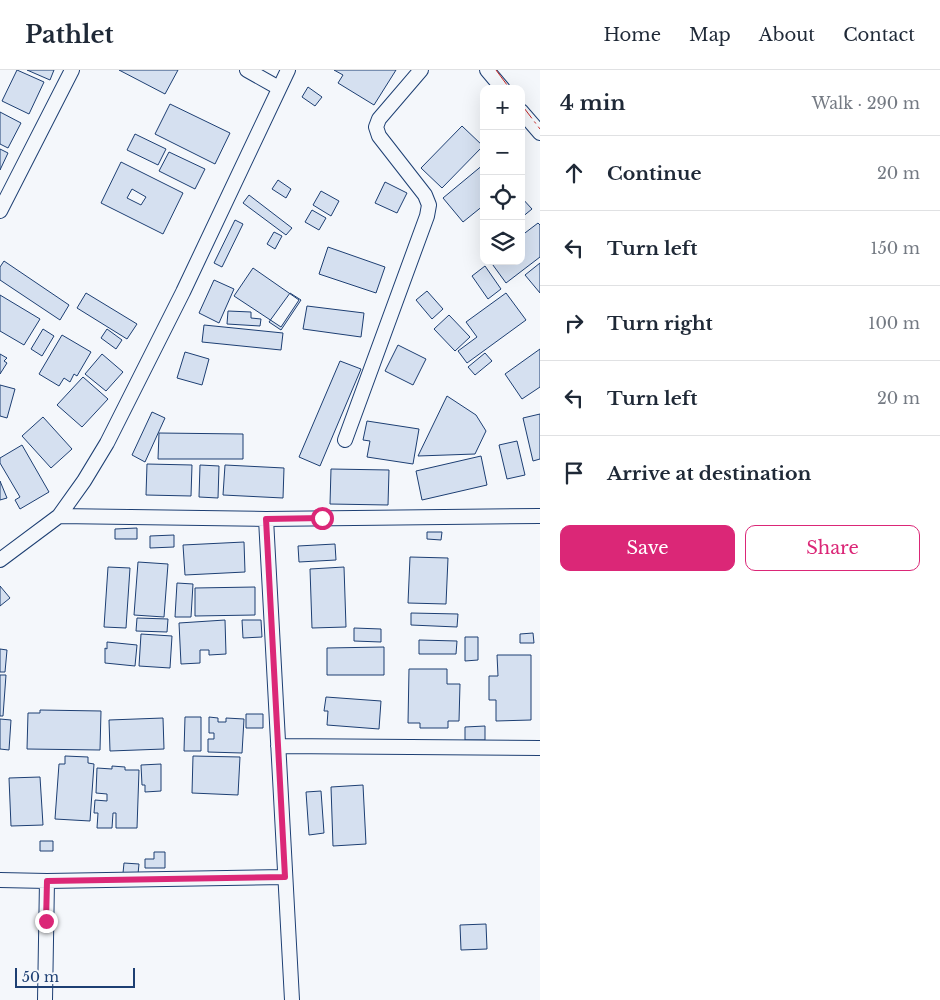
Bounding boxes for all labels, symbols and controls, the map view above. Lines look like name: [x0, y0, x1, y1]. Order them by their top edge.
text: Pathlet: [25, 20, 114, 49]
text: Home: [603, 24, 661, 46]
text: Map: [689, 24, 731, 46]
text: About: [759, 24, 815, 46]
text: Contact: [843, 24, 915, 46]
map controls: [480, 85, 525, 265]
button: +: [480, 85, 525, 130]
text: 4 min: [560, 90, 626, 116]
text: Walk · 290 m: [812, 93, 920, 113]
button: −: [480, 130, 525, 175]
icon: ahead: [560, 159, 588, 187]
text: Continue: [607, 162, 702, 185]
text: 20 m: [877, 163, 920, 183]
button: locate: [480, 175, 525, 220]
button: layers: [480, 220, 525, 265]
icon: left: [560, 234, 588, 262]
text: Turn left: [607, 237, 698, 260]
text: 150 m: [871, 238, 920, 258]
icon: right: [560, 309, 588, 337]
text: Turn right: [607, 312, 713, 335]
text: 100 m: [868, 313, 920, 333]
icon: left: [560, 384, 588, 412]
text: Turn left: [607, 387, 698, 410]
text: 20 m: [877, 388, 920, 408]
icon: arrive: [560, 459, 588, 487]
text: Arrive at destination: [607, 462, 811, 485]
route start: [311, 507, 334, 530]
button: Save: [560, 525, 735, 571]
button: Share: [745, 525, 920, 571]
route end: [35, 910, 58, 933]
scale bar: [15, 965, 135, 988]
text: 50 m: [22, 968, 59, 986]

